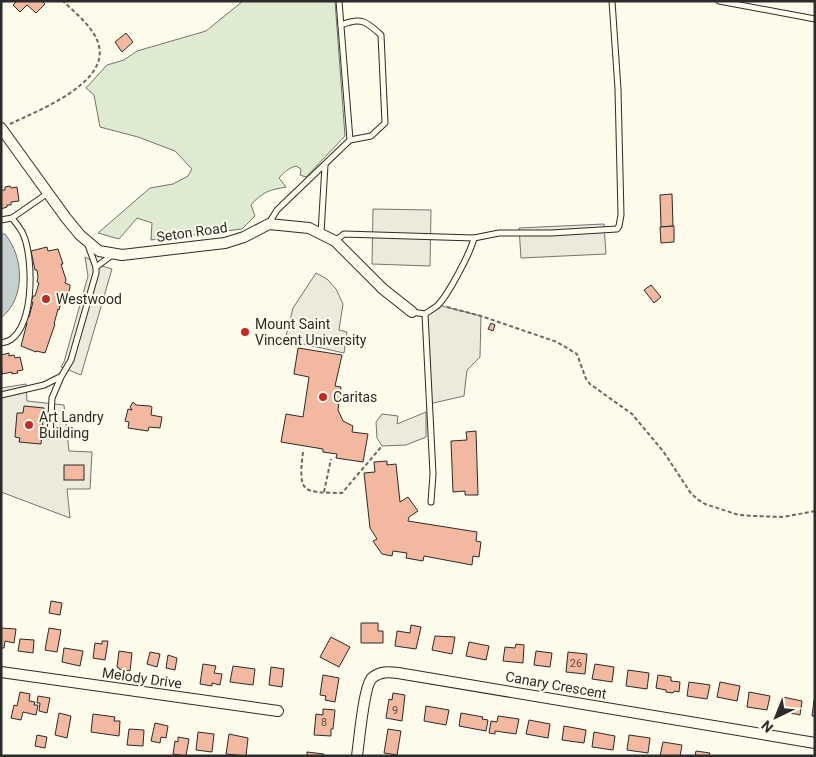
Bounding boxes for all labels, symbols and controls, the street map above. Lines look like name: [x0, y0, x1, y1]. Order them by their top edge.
street label: Seton Road: [155, 219, 229, 245]
place label: Westwood: [56, 291, 122, 307]
marker: Westwood: [40, 293, 52, 305]
place label: Mount Saint Vincent University: [255, 316, 367, 348]
marker: Mount Saint Vincent University: [239, 326, 251, 338]
place label: Caritas: [333, 389, 377, 405]
marker: Caritas: [317, 391, 329, 403]
place label: Art Landry Building: [39, 409, 104, 441]
marker: Art Landry Building: [23, 419, 35, 431]
house number: 26: [570, 657, 582, 670]
street label: Melody Drive: [101, 664, 183, 692]
street label: Canary Crescent: [504, 668, 608, 702]
north arrow: [751, 692, 801, 742]
house number: 9: [392, 704, 398, 717]
house number: 8: [321, 716, 327, 729]
text: N: [758, 717, 776, 736]

